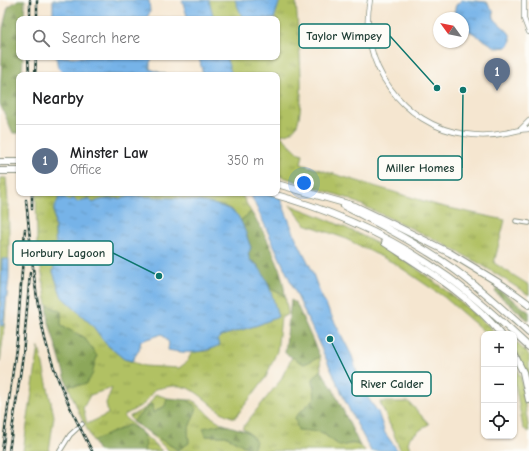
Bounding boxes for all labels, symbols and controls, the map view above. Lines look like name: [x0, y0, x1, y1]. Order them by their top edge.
north arrow: [433, 12, 469, 48]
search box: [16, 16, 280, 60]
callout: Taylor Wimpey: [299, 24, 390, 48]
icon: search: [30, 27, 52, 49]
text: Search here: [62, 29, 140, 47]
text: Taylor Wimpey: [306, 29, 382, 43]
pin: 1: [484, 58, 510, 91]
text: Nearby: [32, 89, 83, 108]
text: Minster Law: [70, 144, 148, 162]
text: 1: [42, 153, 48, 168]
text: 350 m: [227, 153, 264, 168]
callout: Miller Homes: [378, 156, 462, 180]
text: Miller Homes: [386, 161, 454, 175]
text: Office: [70, 162, 101, 177]
your location: [294, 173, 314, 193]
callout: Horbury Lagoon: [13, 241, 113, 265]
text: Horbury Lagoon: [21, 246, 105, 260]
map controls: [481, 331, 517, 439]
button: +: [481, 331, 517, 367]
button: −: [481, 367, 517, 403]
callout: River Calder: [352, 372, 431, 396]
text: River Calder: [361, 377, 424, 391]
button: locate: [481, 403, 517, 439]

